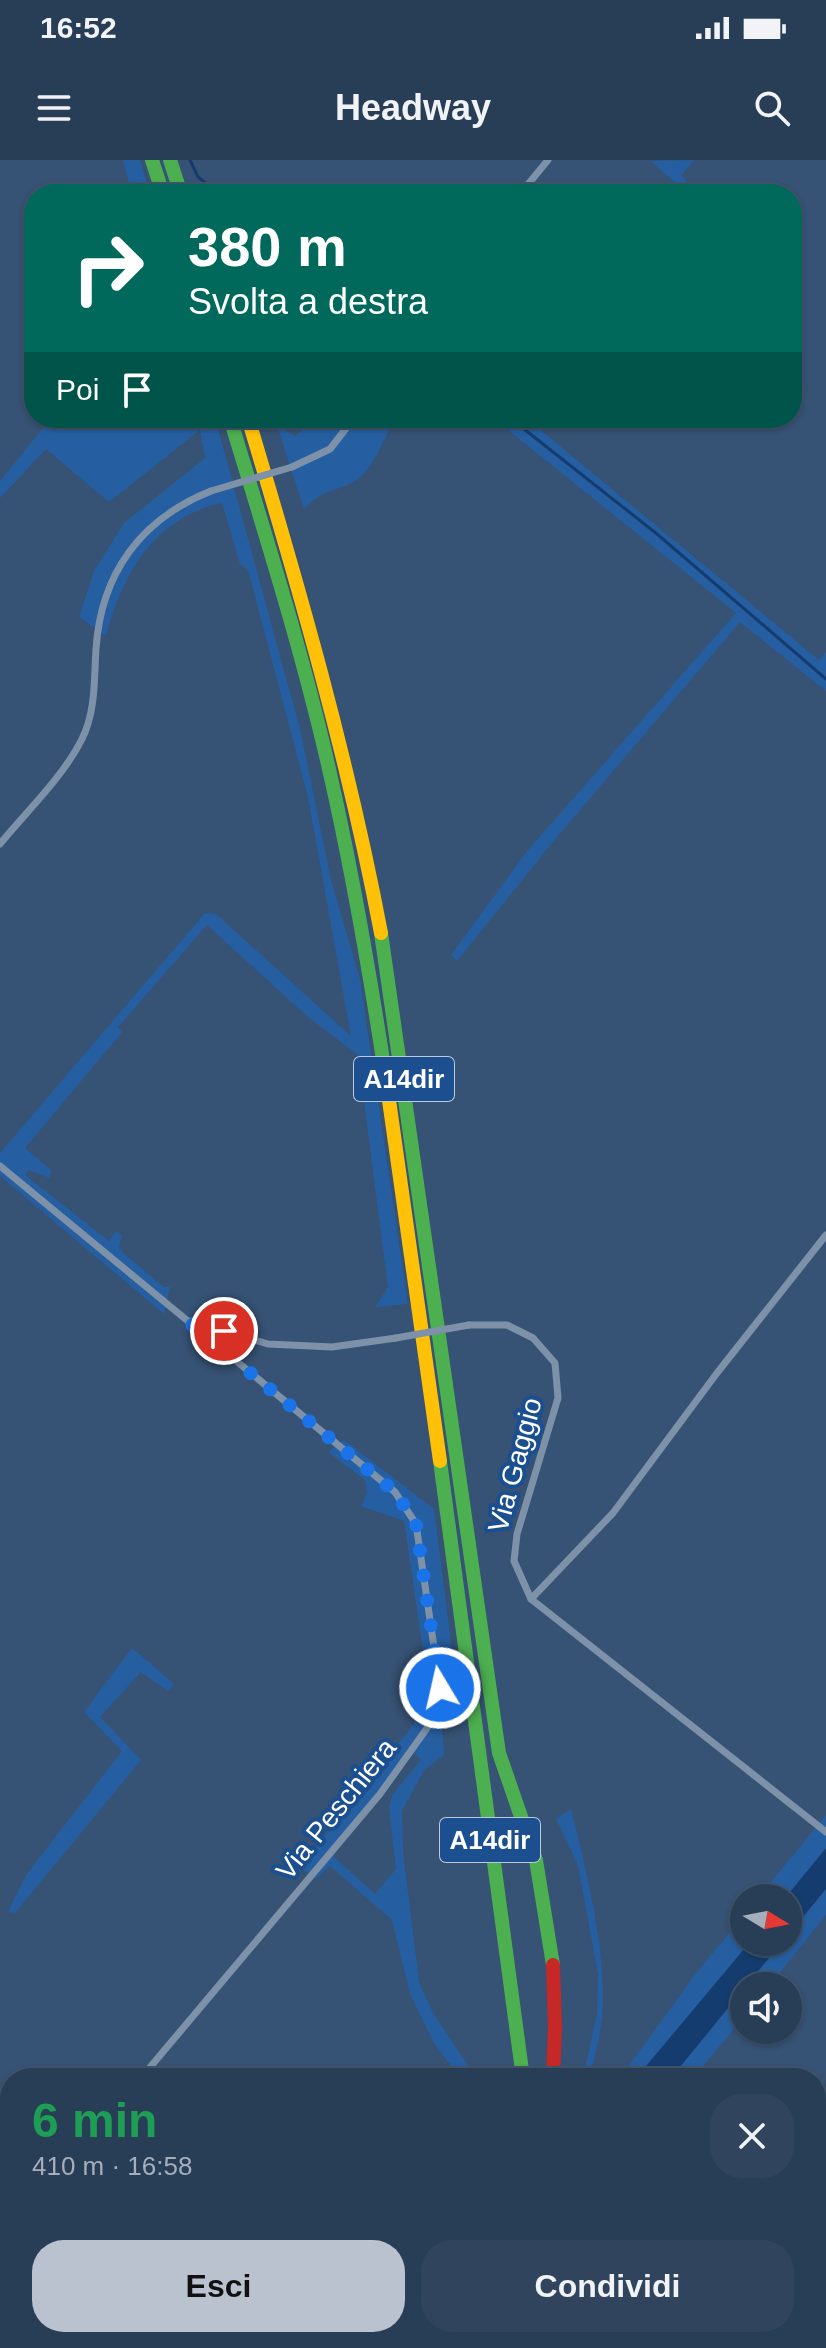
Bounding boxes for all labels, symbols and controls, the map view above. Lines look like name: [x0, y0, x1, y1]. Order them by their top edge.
text: 16:52: [40, 11, 117, 44]
icon: menu: [32, 86, 76, 130]
icon: search: [750, 86, 794, 130]
text: Headway: [335, 87, 491, 128]
text: 380 m: [188, 215, 347, 278]
icon: right: [56, 216, 160, 320]
text: Svolta a destra: [188, 281, 428, 322]
icon: arrive: [115, 368, 159, 412]
text: Poi: [56, 373, 99, 406]
road number: A14dir: [354, 1057, 454, 1101]
pin: [190, 1297, 258, 1365]
icon: arrive: [202, 1309, 246, 1353]
street label: Via Gaggio: [482, 1394, 548, 1536]
position arrow: [398, 1646, 482, 1730]
street label: Via Peschiera: [270, 1732, 403, 1886]
road number: A14dir: [440, 1818, 540, 1862]
north arrow: [730, 1884, 802, 1956]
map controls: [730, 1884, 802, 2044]
button: sound: [730, 1972, 802, 2044]
text: 6 min: [32, 2094, 157, 2147]
button: close: [710, 2094, 794, 2178]
text: 410 m · 16:58: [32, 2151, 192, 2181]
button: Esci: [32, 2240, 405, 2332]
button: Condividi: [421, 2240, 794, 2332]

